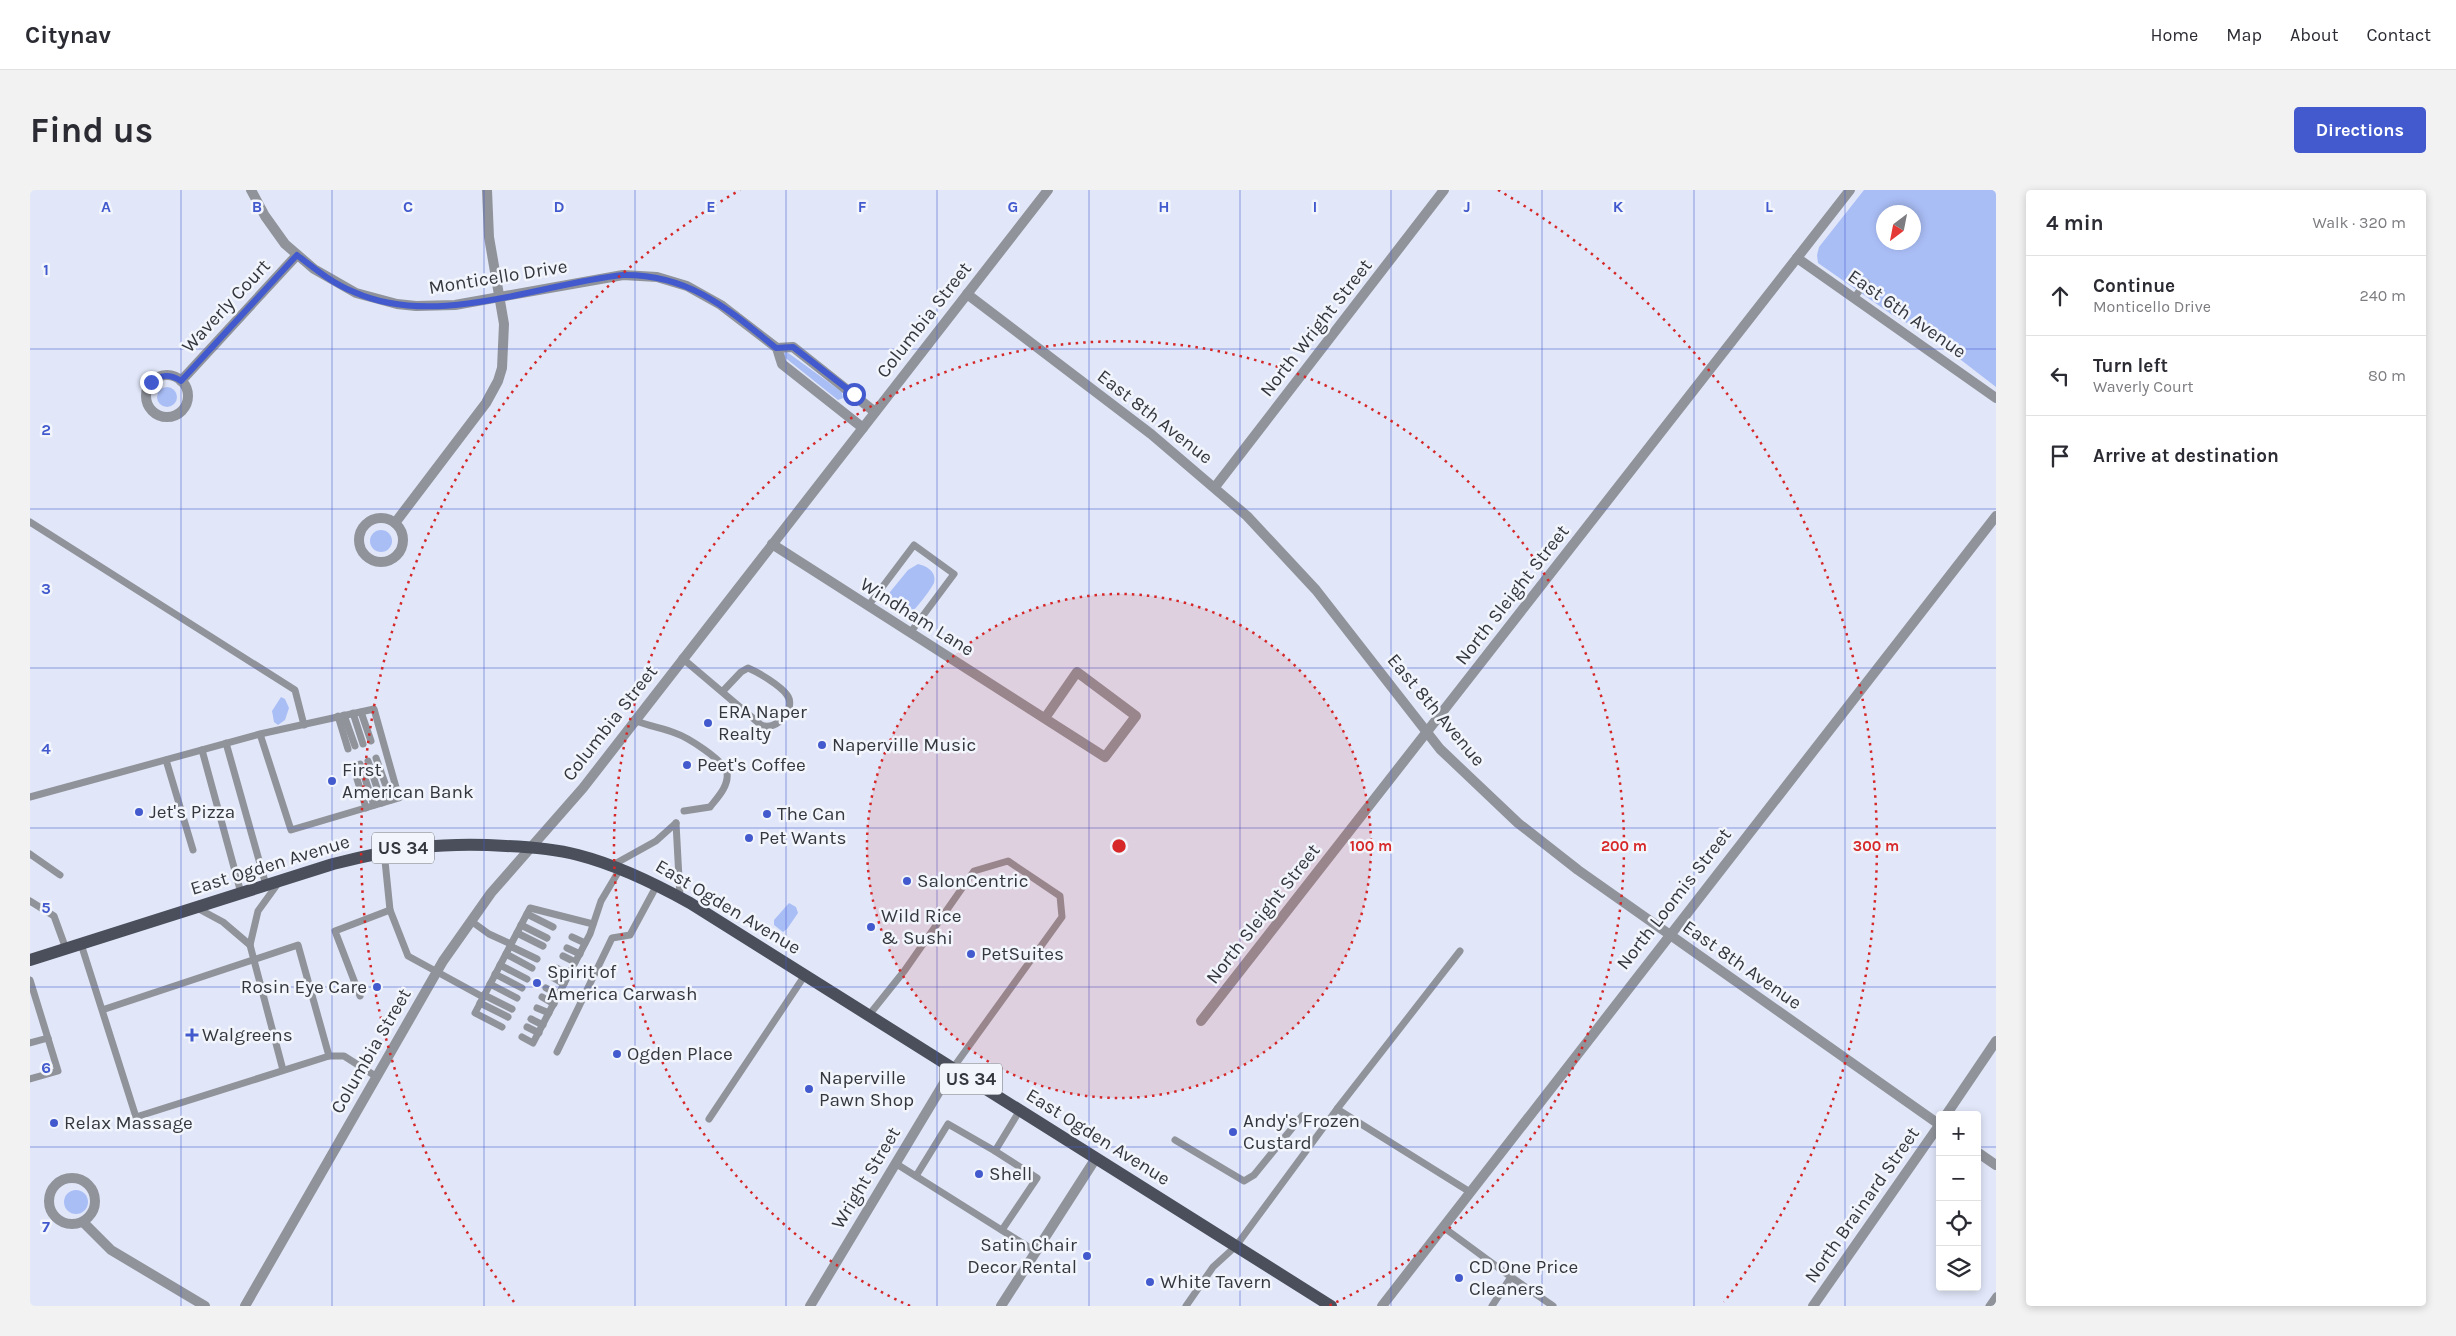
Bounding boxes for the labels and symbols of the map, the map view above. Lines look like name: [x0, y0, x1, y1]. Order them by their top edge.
text: A: [101, 197, 111, 216]
text: B: [252, 197, 262, 216]
text: C: [403, 197, 413, 216]
text: D: [554, 197, 565, 216]
text: E: [706, 197, 716, 216]
text: F: [858, 197, 867, 216]
text: G: [1008, 197, 1018, 216]
text: H: [1158, 197, 1170, 216]
text: I: [1313, 197, 1317, 216]
text: J: [1463, 197, 1471, 216]
text: K: [1613, 197, 1624, 216]
text: L: [1765, 197, 1773, 216]
north arrow: [1876, 205, 1921, 250]
street label: Waverly Court: [177, 255, 275, 357]
street label: Monticello Drive: [427, 255, 569, 299]
street label: North Wright Street: [1256, 255, 1376, 401]
street label: Columbia Street: [872, 258, 976, 382]
text: 1: [43, 260, 49, 279]
street label: East 6th Avenue: [1844, 265, 1970, 363]
street label: East 8th Avenue: [1093, 365, 1217, 469]
route end: [140, 371, 163, 394]
route start: [843, 383, 866, 406]
text: 2: [41, 420, 51, 439]
street label: North Sleight Street: [1451, 521, 1573, 669]
street label: Windham Lane: [856, 573, 978, 661]
text: 3: [41, 579, 51, 598]
street label: East 8th Avenue: [1383, 649, 1489, 771]
street label: Columbia Street: [558, 661, 662, 785]
place label: ERA Naper Realty: [718, 701, 807, 745]
marker: ERA Naper Realty: [702, 717, 714, 729]
place label: Naperville Music: [832, 734, 976, 756]
text: 4: [41, 739, 51, 758]
marker: Naperville Music: [816, 739, 828, 751]
place label: Peet's Coffee: [697, 754, 806, 776]
place label: First American Bank: [342, 759, 474, 803]
marker: Peet's Coffee: [681, 759, 693, 771]
marker: First American Bank: [326, 775, 338, 787]
place label: Jet's Pizza: [149, 801, 235, 823]
place label: The Can: [777, 803, 846, 825]
marker: Jet's Pizza: [133, 806, 145, 818]
marker: The Can: [761, 808, 773, 820]
street label: North Loomis Street: [1612, 824, 1736, 974]
place label: Pet Wants: [759, 827, 846, 849]
street label: East Ogden Avenue: [188, 830, 352, 900]
road number: US 34: [372, 832, 434, 864]
marker: Pet Wants: [743, 832, 755, 844]
centre of rings: [1110, 837, 1128, 855]
text: 100 m: [1350, 837, 1392, 855]
text: 200 m: [1601, 837, 1647, 855]
text: 300 m: [1853, 837, 1899, 855]
street label: North Sleight Street: [1202, 840, 1324, 988]
street label: East Ogden Avenue: [651, 855, 805, 959]
place label: SalonCentric: [917, 870, 1028, 892]
marker: SalonCentric: [901, 875, 913, 887]
text: 5: [41, 898, 51, 917]
place label: Wild Rice & Sushi: [881, 905, 962, 949]
street label: East 8th Avenue: [1678, 916, 1806, 1014]
marker: Wild Rice & Sushi: [865, 921, 877, 933]
place label: PetSuites: [981, 943, 1064, 965]
marker: PetSuites: [965, 948, 977, 960]
place label: Spirit of America Carwash: [547, 961, 697, 1005]
place label: Rosin Eye Care: [241, 976, 367, 998]
marker: Spirit of America Carwash: [531, 977, 543, 989]
marker: Rosin Eye Care: [371, 981, 383, 993]
street label: Columbia Street: [326, 985, 416, 1117]
place label: Walgreens: [202, 1024, 293, 1046]
marker: Walgreens: [186, 1029, 198, 1041]
place label: Ogden Place: [627, 1043, 733, 1065]
marker: Ogden Place: [611, 1048, 623, 1060]
text: 6: [41, 1058, 51, 1077]
road number: US 34: [940, 1064, 1002, 1094]
place label: Naperville Pawn Shop: [819, 1067, 914, 1111]
marker: Naperville Pawn Shop: [803, 1083, 815, 1095]
street label: East Ogden Avenue: [1022, 1084, 1174, 1190]
place label: Andy's Frozen Custard: [1243, 1110, 1360, 1154]
place label: Relax Massage: [64, 1112, 193, 1134]
marker: Relax Massage: [48, 1117, 60, 1129]
street label: Wright Street: [827, 1123, 905, 1233]
street label: North Brainard Street: [1800, 1123, 1924, 1287]
marker: Andy's Frozen Custard: [1227, 1126, 1239, 1138]
place label: Shell: [989, 1163, 1032, 1185]
marker: Shell: [973, 1168, 985, 1180]
text: 7: [42, 1217, 50, 1236]
place label: Satin Chair Decor Rental: [967, 1234, 1077, 1278]
marker: Satin Chair Decor Rental: [1081, 1250, 1093, 1262]
place label: CD One Price Cleaners: [1469, 1256, 1578, 1300]
place label: White Tavern: [1160, 1271, 1271, 1293]
marker: CD One Price Cleaners: [1453, 1272, 1465, 1284]
marker: White Tavern: [1144, 1276, 1156, 1288]

